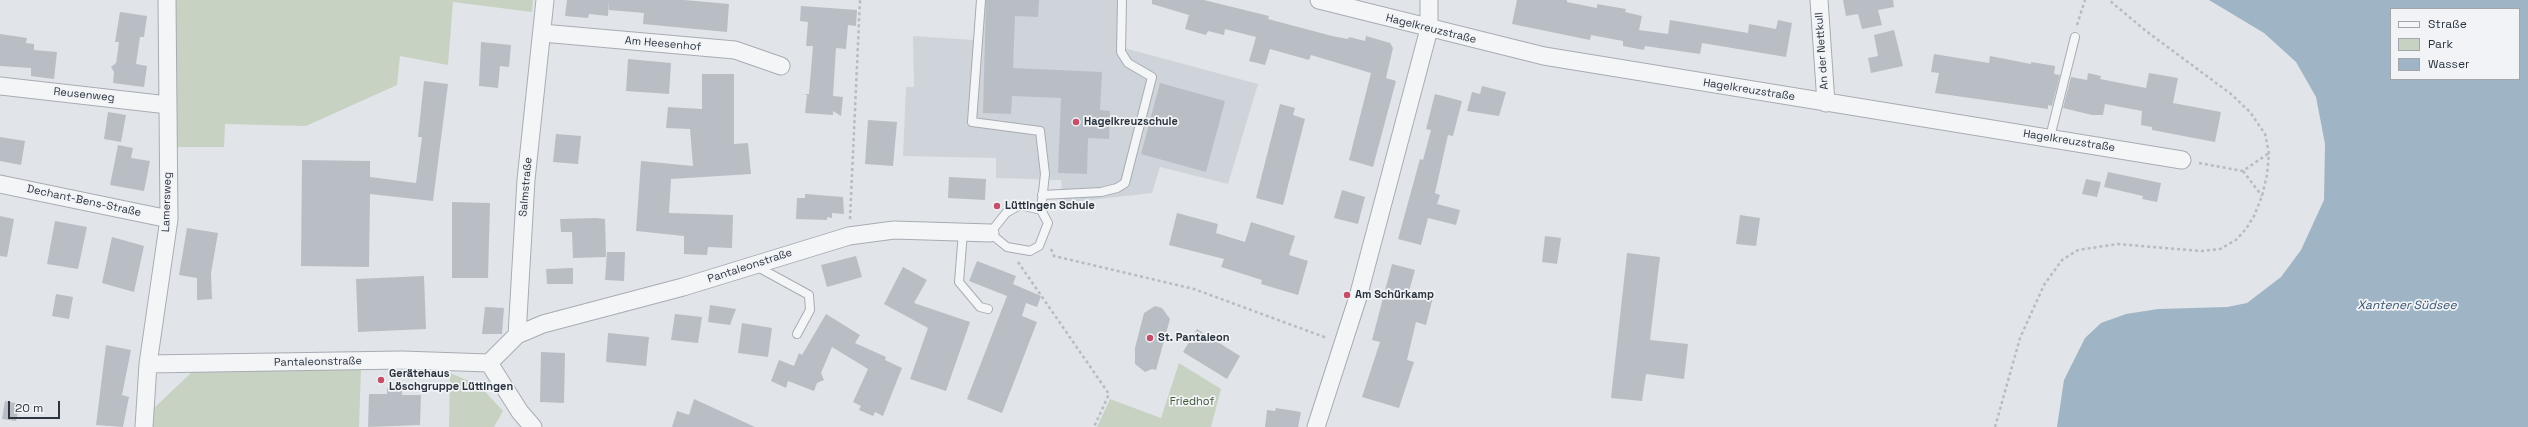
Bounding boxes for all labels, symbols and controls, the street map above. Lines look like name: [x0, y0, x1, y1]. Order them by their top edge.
legend: [2390, 8, 2520, 80]
street label: Hagelkreuzstraße: [1384, 11, 1478, 47]
street label: An der Nettkull: [1813, 12, 1831, 90]
text: Straße: [2428, 16, 2467, 32]
street label: Am Heesenhof: [624, 34, 702, 54]
text: Park: [2428, 36, 2453, 52]
text: Wasser: [2428, 56, 2470, 72]
street label: Hagelkreuzstraße: [1702, 76, 1796, 104]
street label: Reusenweg: [53, 85, 115, 105]
place label: Hagelkreuzschule: [1084, 115, 1178, 129]
marker: Hagelkreuzschule: [1071, 117, 1081, 127]
street label: Hagelkreuzstraße: [2022, 127, 2116, 155]
street label: Salmstraße: [517, 157, 535, 217]
street label: Lamersweg: [159, 172, 175, 232]
street label: Dechant-Bens-Straße: [26, 182, 142, 220]
place label: Lüttingen Schule: [1005, 199, 1095, 213]
marker: Lüttingen Schule: [992, 201, 1002, 211]
street label: Pantaleonstraße: [706, 246, 794, 286]
place label: Am Schürkamp: [1355, 288, 1434, 302]
marker: Am Schürkamp: [1342, 290, 1352, 300]
water label: Xantener Südsee: [2357, 299, 2457, 313]
place label: St. Pantaleon: [1158, 331, 1229, 345]
marker: St. Pantaleon: [1145, 333, 1155, 343]
street label: Pantaleonstraße: [274, 355, 362, 369]
place label: Gerätehaus Löschgruppe Lüttingen: [389, 367, 513, 393]
marker: Gerätehaus Löschgruppe Lüttingen: [376, 375, 386, 385]
scale bar: [10, 393, 62, 419]
park label: Friedhof: [1170, 395, 1214, 409]
text: 20 m: [15, 400, 43, 416]

